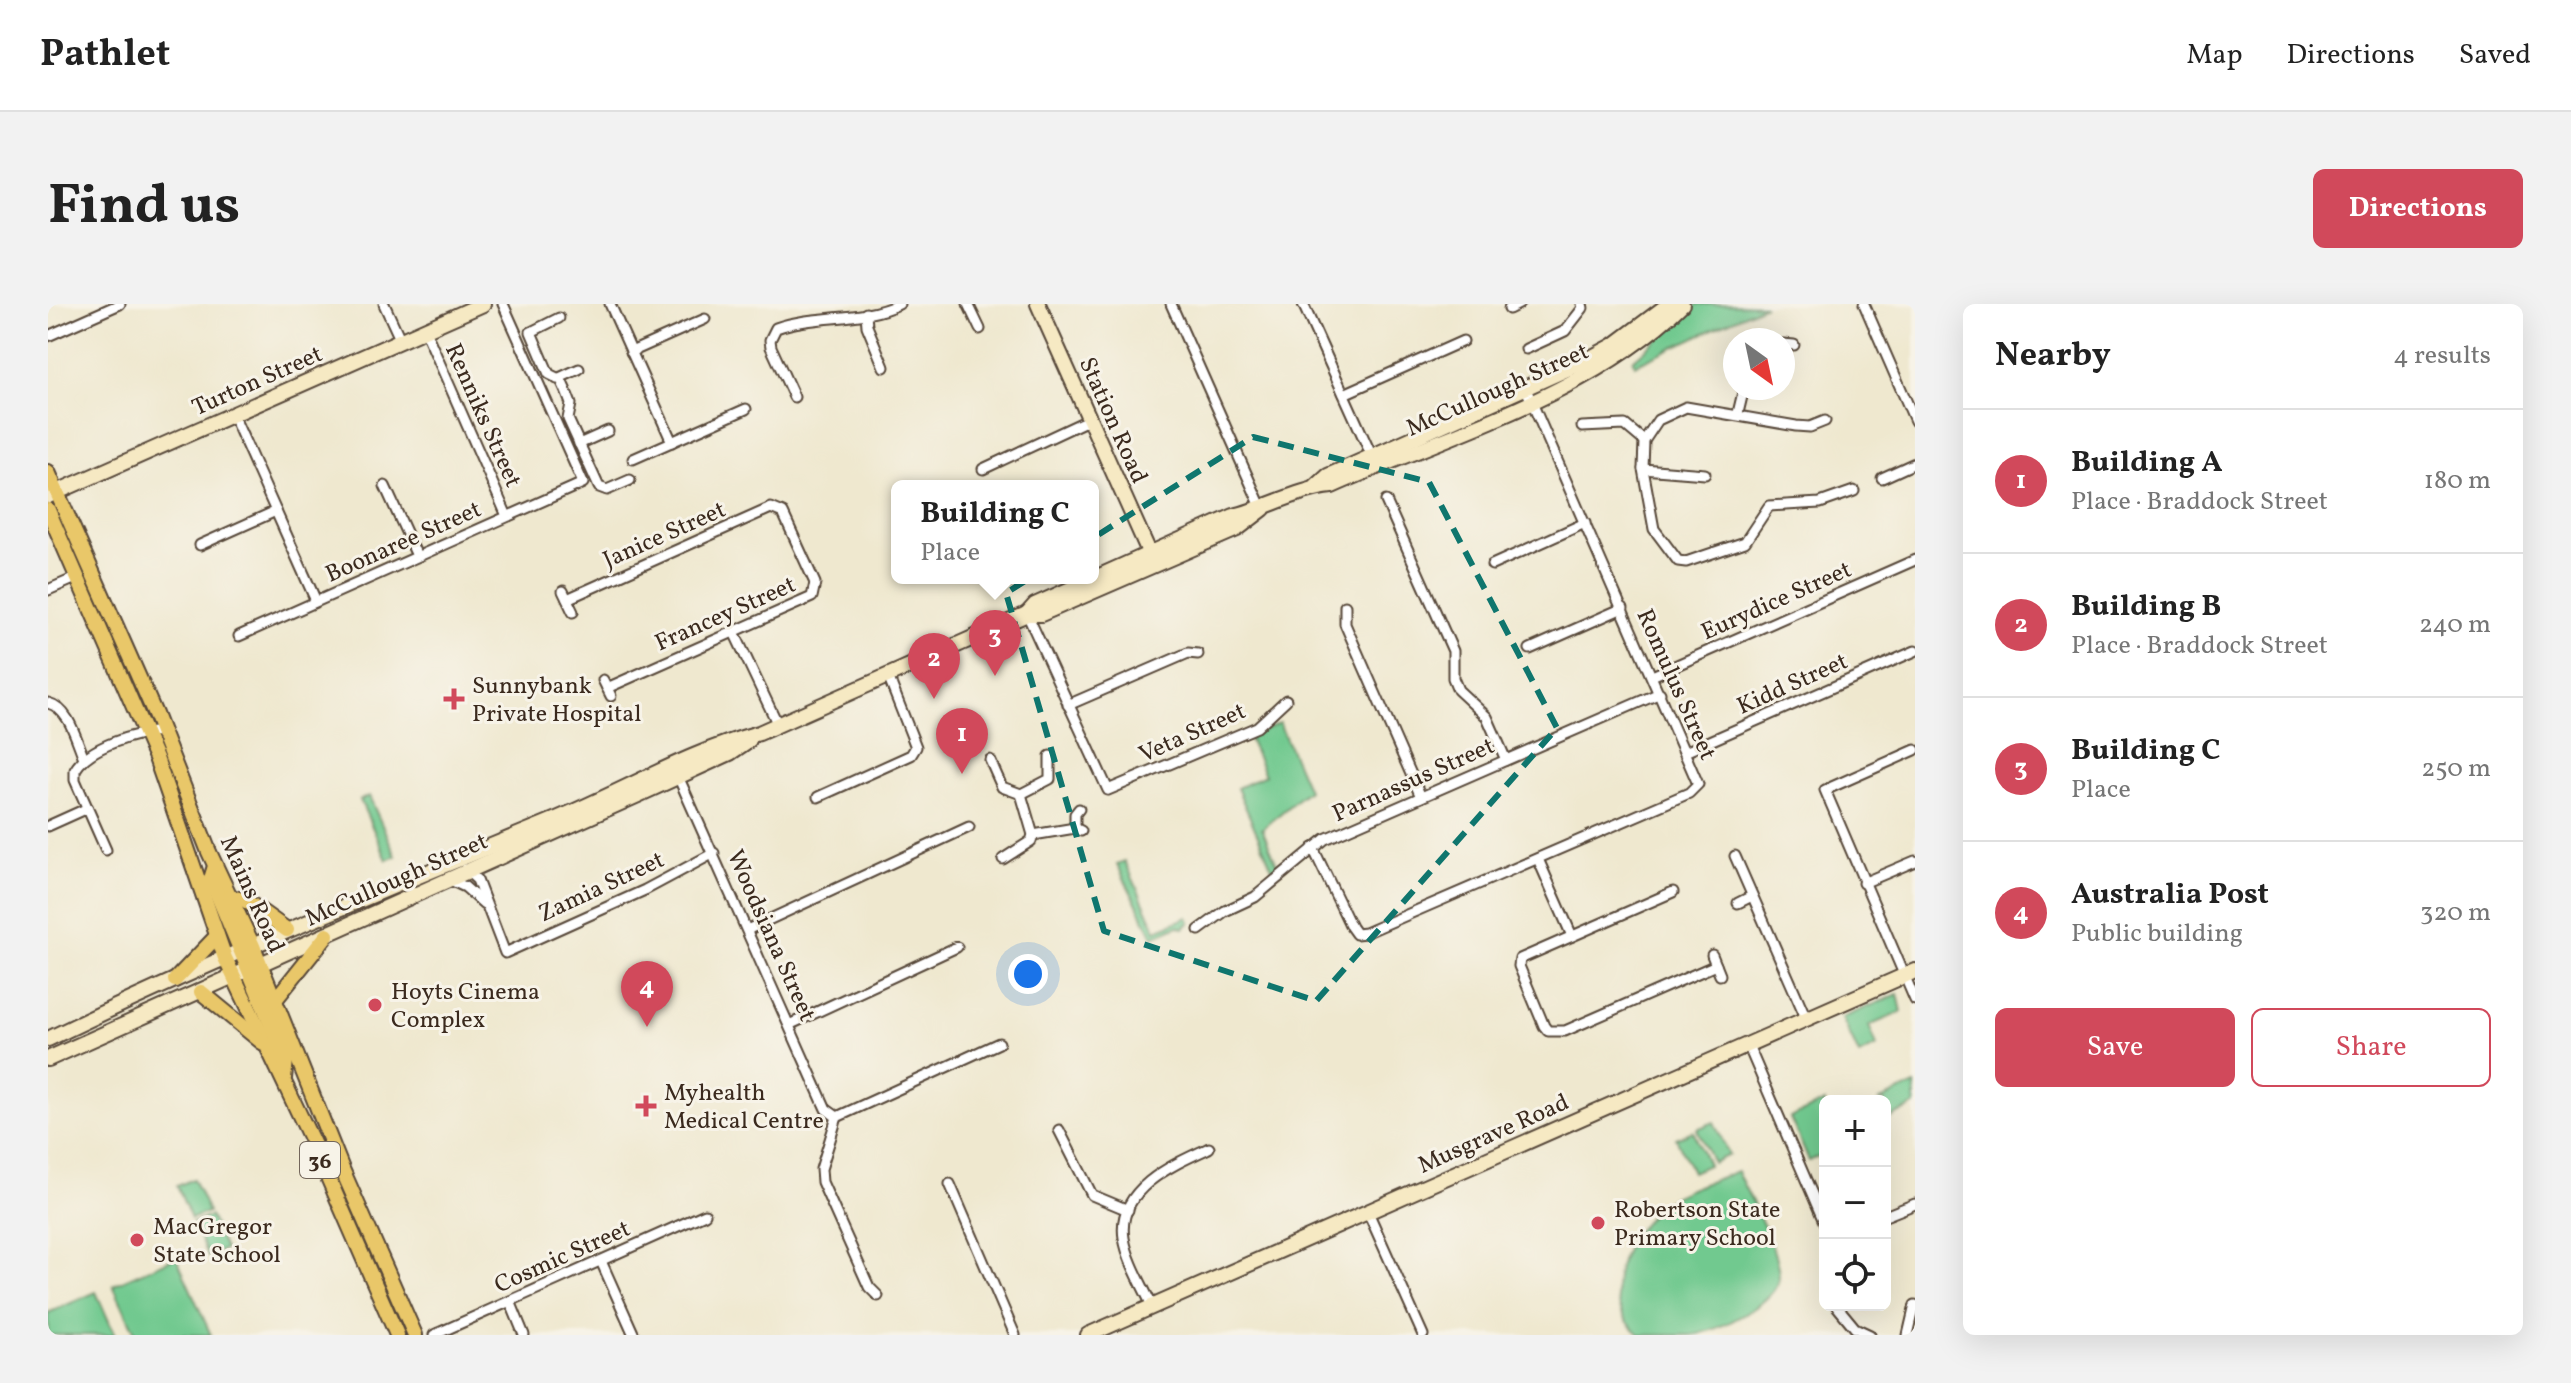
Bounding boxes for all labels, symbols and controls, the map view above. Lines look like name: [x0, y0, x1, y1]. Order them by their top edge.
text: Pathlet: [40, 29, 170, 82]
text: Map: [2187, 36, 2243, 75]
text: Directions: [2287, 36, 2415, 75]
text: Saved: [2459, 36, 2531, 75]
text: Find us: [48, 169, 240, 247]
button: Directions: [2313, 169, 2523, 248]
north arrow: [1723, 328, 1795, 400]
text: Nearby: [1995, 333, 2111, 380]
street label: McCullough Street: [1401, 335, 1595, 446]
street label: Turton Street: [187, 338, 328, 426]
street label: Renniks Street: [435, 338, 529, 493]
text: 4 results: [2393, 338, 2491, 374]
street label: Station Road: [1069, 352, 1155, 489]
text: Building A: [2071, 442, 2223, 484]
text: 1: [2016, 463, 2026, 499]
text: 180 m: [2424, 463, 2491, 499]
popup: [891, 480, 1099, 584]
text: Place · Braddock Street: [2071, 484, 2328, 520]
street label: Boonaree Street: [320, 493, 487, 592]
text: Building C: [920, 493, 1070, 535]
street label: Janice Street: [598, 494, 732, 578]
text: Place: [920, 535, 980, 571]
street label: Eurydice Street: [1696, 553, 1857, 650]
street label: Francey Street: [650, 569, 802, 661]
text: Building B: [2071, 586, 2221, 628]
street label: Romulus Street: [1627, 604, 1724, 766]
text: 2: [2014, 607, 2028, 643]
text: 240 m: [2419, 607, 2491, 643]
pin: 3: [969, 610, 1021, 676]
text: Place · Braddock Street: [2071, 628, 2328, 664]
pin: 2: [908, 633, 960, 699]
street label: Kidd Street: [1732, 645, 1854, 724]
place label: Sunnybank Private Hospital: [472, 670, 642, 732]
marker: Sunnybank Private Hospital: [443, 688, 465, 710]
street label: Veta Street: [1134, 695, 1252, 772]
pin: 1: [936, 708, 988, 774]
street label: Parnassus Street: [1327, 730, 1500, 832]
text: Building C: [2071, 730, 2221, 772]
text: 3: [2014, 751, 2028, 787]
text: 250 m: [2421, 751, 2491, 787]
text: Place: [2071, 772, 2131, 808]
street label: McCullough Street: [300, 825, 494, 936]
street label: Mains Road: [210, 831, 292, 959]
street label: Zamia Street: [533, 844, 670, 932]
street label: Woodsiana Street: [717, 845, 823, 1027]
text: Australia Post: [2071, 874, 2269, 916]
text: 4: [2013, 895, 2029, 931]
text: 320 m: [2420, 895, 2491, 931]
text: Public building: [2071, 916, 2243, 952]
your location: [1008, 954, 1048, 994]
pin: 4: [621, 961, 673, 1027]
place label: Hoyts Cinema Complex: [391, 976, 540, 1038]
marker: Hoyts Cinema Complex: [366, 996, 384, 1014]
button: Save: [1995, 1008, 2235, 1087]
button: Share: [2251, 1008, 2491, 1087]
place label: Myhealth Medical Centre: [664, 1077, 824, 1139]
street label: Musgrave Road: [1413, 1086, 1575, 1183]
marker: Myhealth Medical Centre: [635, 1095, 657, 1117]
map controls: [1819, 1095, 1891, 1311]
button: +: [1819, 1095, 1891, 1167]
road number: 36: [300, 1142, 340, 1178]
button: −: [1819, 1167, 1891, 1239]
place label: Robertson State Primary School: [1614, 1194, 1780, 1256]
place label: MacGregor State School: [153, 1211, 281, 1273]
street label: Cosmic Street: [489, 1213, 636, 1303]
marker: Robertson State Primary School: [1589, 1214, 1607, 1232]
marker: MacGregor State School: [128, 1231, 146, 1249]
button: locate: [1819, 1239, 1891, 1311]

